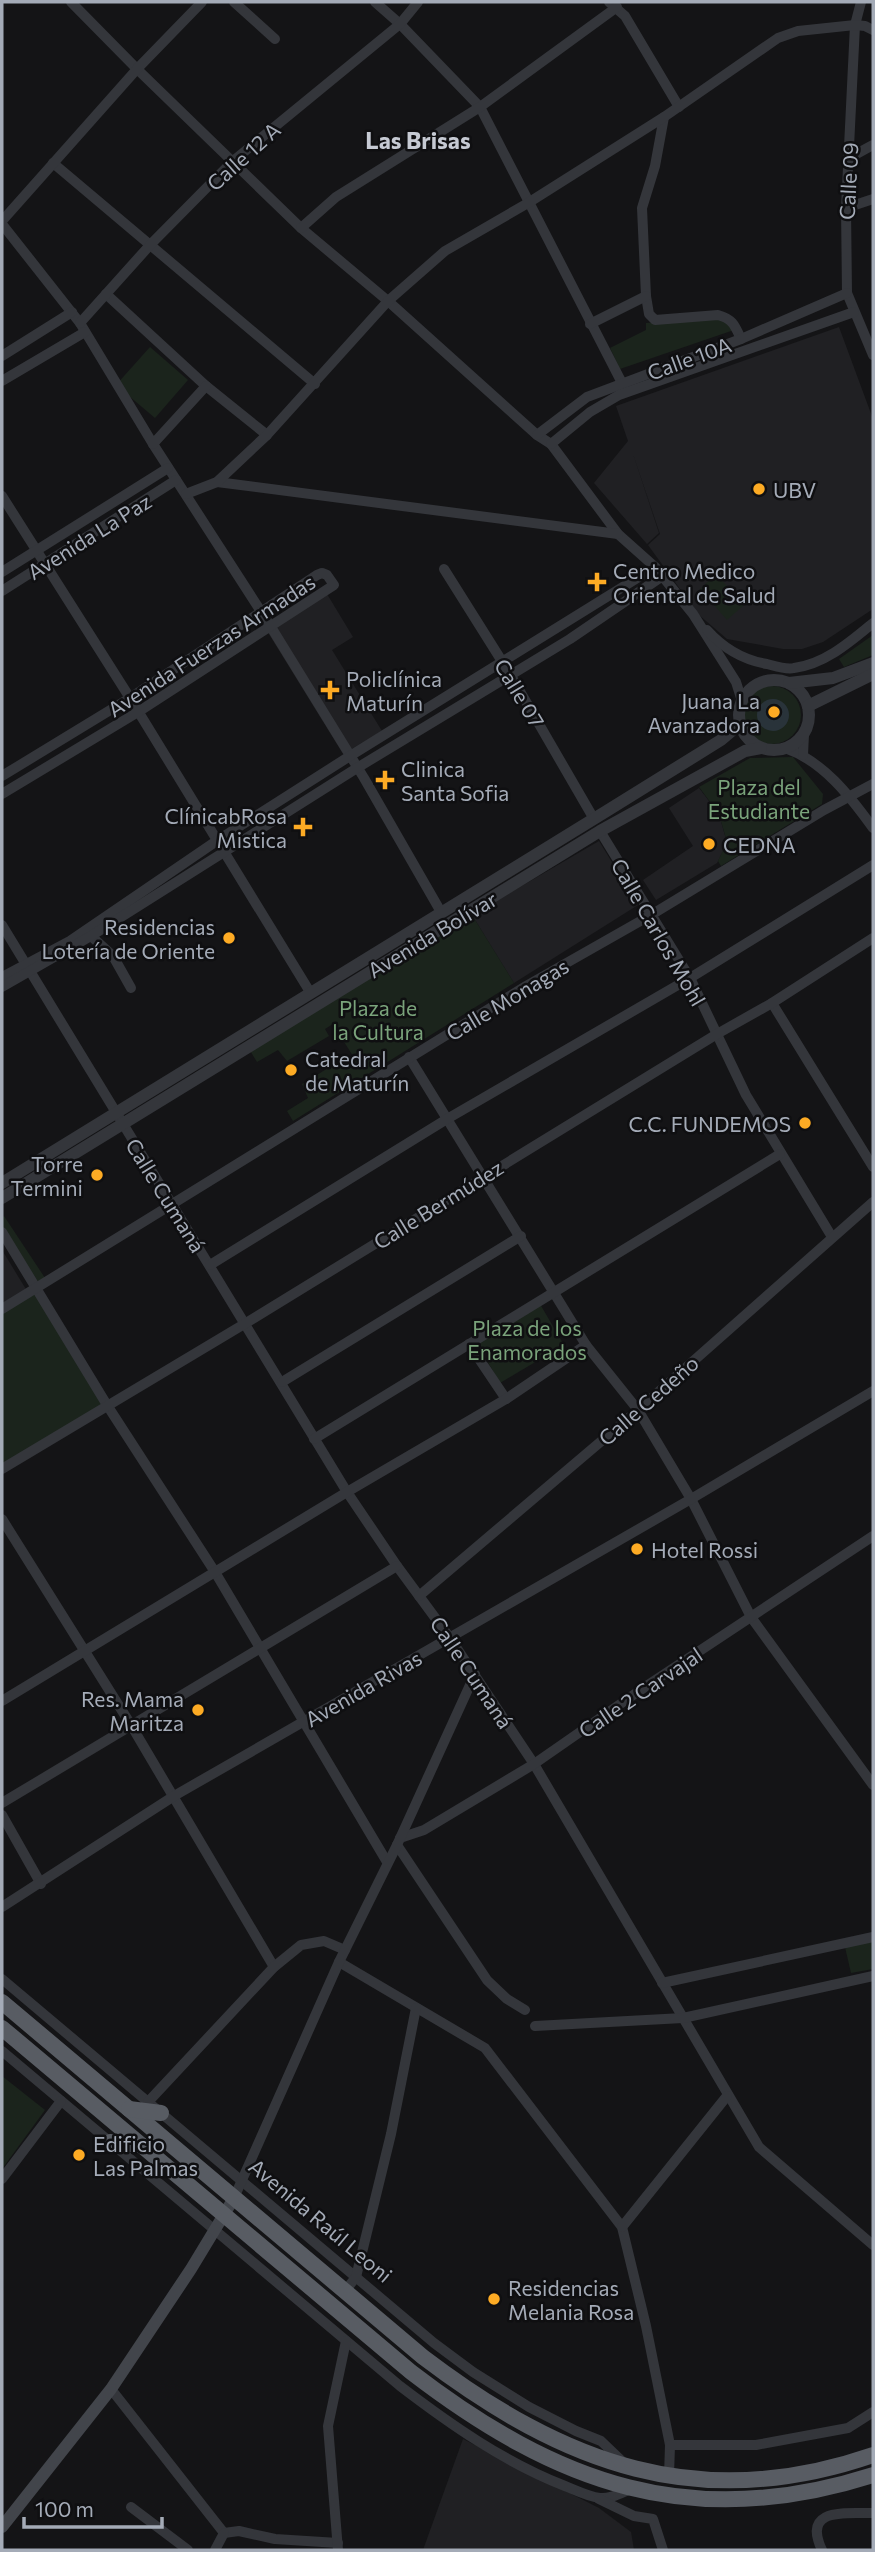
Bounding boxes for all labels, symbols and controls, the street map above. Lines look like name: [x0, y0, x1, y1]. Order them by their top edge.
street label: Calle 12 A: [201, 117, 285, 195]
district label: Las Brisas: [365, 126, 471, 154]
street label: Calle 09: [833, 142, 863, 220]
street label: Calle 10A: [643, 331, 735, 385]
place label: UBV: [773, 477, 816, 502]
marker: UBV: [751, 481, 767, 497]
street label: Avenida La Paz: [22, 488, 156, 584]
place label: Centro Medico Oriental de Salud: [613, 558, 776, 607]
street label: Avenida Fuerzas Armadas: [102, 568, 320, 722]
marker: Centro Medico Oriental de Salud: [587, 572, 607, 592]
street label: Calle 07: [490, 654, 550, 732]
place label: Policlínica Maturín: [346, 666, 442, 715]
marker: Policlínica Maturín: [320, 680, 340, 700]
place label: Juana La Avanzadora: [647, 688, 760, 737]
marker: Juana La Avanzadora: [766, 704, 782, 720]
place label: Clinica Santa Sofia: [401, 756, 509, 805]
marker: Clinica Santa Sofia: [375, 770, 395, 790]
park label: Plaza del Estudiante: [708, 774, 810, 823]
place label: ClínicabRosa Mistica: [164, 803, 287, 852]
marker: ClínicabRosa Mistica: [293, 817, 313, 837]
place label: CEDNA: [723, 832, 796, 857]
marker: CEDNA: [701, 836, 717, 852]
street label: Calle Carlos Mohl: [607, 854, 711, 1010]
street label: Avenida Bolívar: [363, 886, 501, 982]
place label: Residencias Lotería de Oriente: [41, 914, 215, 963]
marker: Residencias Lotería de Oriente: [221, 930, 237, 946]
street label: Calle Monagas: [441, 953, 573, 1045]
park label: Plaza de la Cultura: [332, 995, 424, 1044]
place label: Catedral de Maturín: [305, 1046, 409, 1095]
marker: Catedral de Maturín: [283, 1062, 299, 1078]
place label: C.C. FUNDEMOS: [629, 1111, 791, 1136]
marker: C.C. FUNDEMOS: [797, 1115, 813, 1131]
street label: Calle Cumaná: [121, 1133, 211, 1257]
place label: Torre Termini: [11, 1151, 83, 1200]
street label: Calle Bermúdez: [369, 1154, 507, 1254]
marker: Torre Termini: [89, 1167, 105, 1183]
park label: Plaza de los Enamorados: [467, 1315, 587, 1364]
street label: Calle Cedeño: [593, 1350, 703, 1450]
place label: Hotel Rossi: [651, 1537, 758, 1562]
marker: Hotel Rossi: [629, 1541, 645, 1557]
street label: Calle Cumaná: [425, 1611, 519, 1733]
street label: Calle 2 Carvajal: [573, 1641, 707, 1743]
street label: Avenida Rivas: [300, 1645, 426, 1731]
place label: Res. Mama Maritza: [81, 1686, 184, 1735]
marker: Res. Mama Maritza: [190, 1702, 206, 1718]
place label: Edificio Las Palmas: [93, 2131, 198, 2180]
marker: Edificio Las Palmas: [71, 2147, 87, 2163]
street label: Avenida Raúl Leoni: [244, 2153, 398, 2287]
place label: Residencias Melania Rosa: [508, 2275, 634, 2324]
marker: Residencias Melania Rosa: [486, 2291, 502, 2307]
scale bar: [24, 2486, 163, 2530]
text: 100 m: [35, 2496, 94, 2521]

